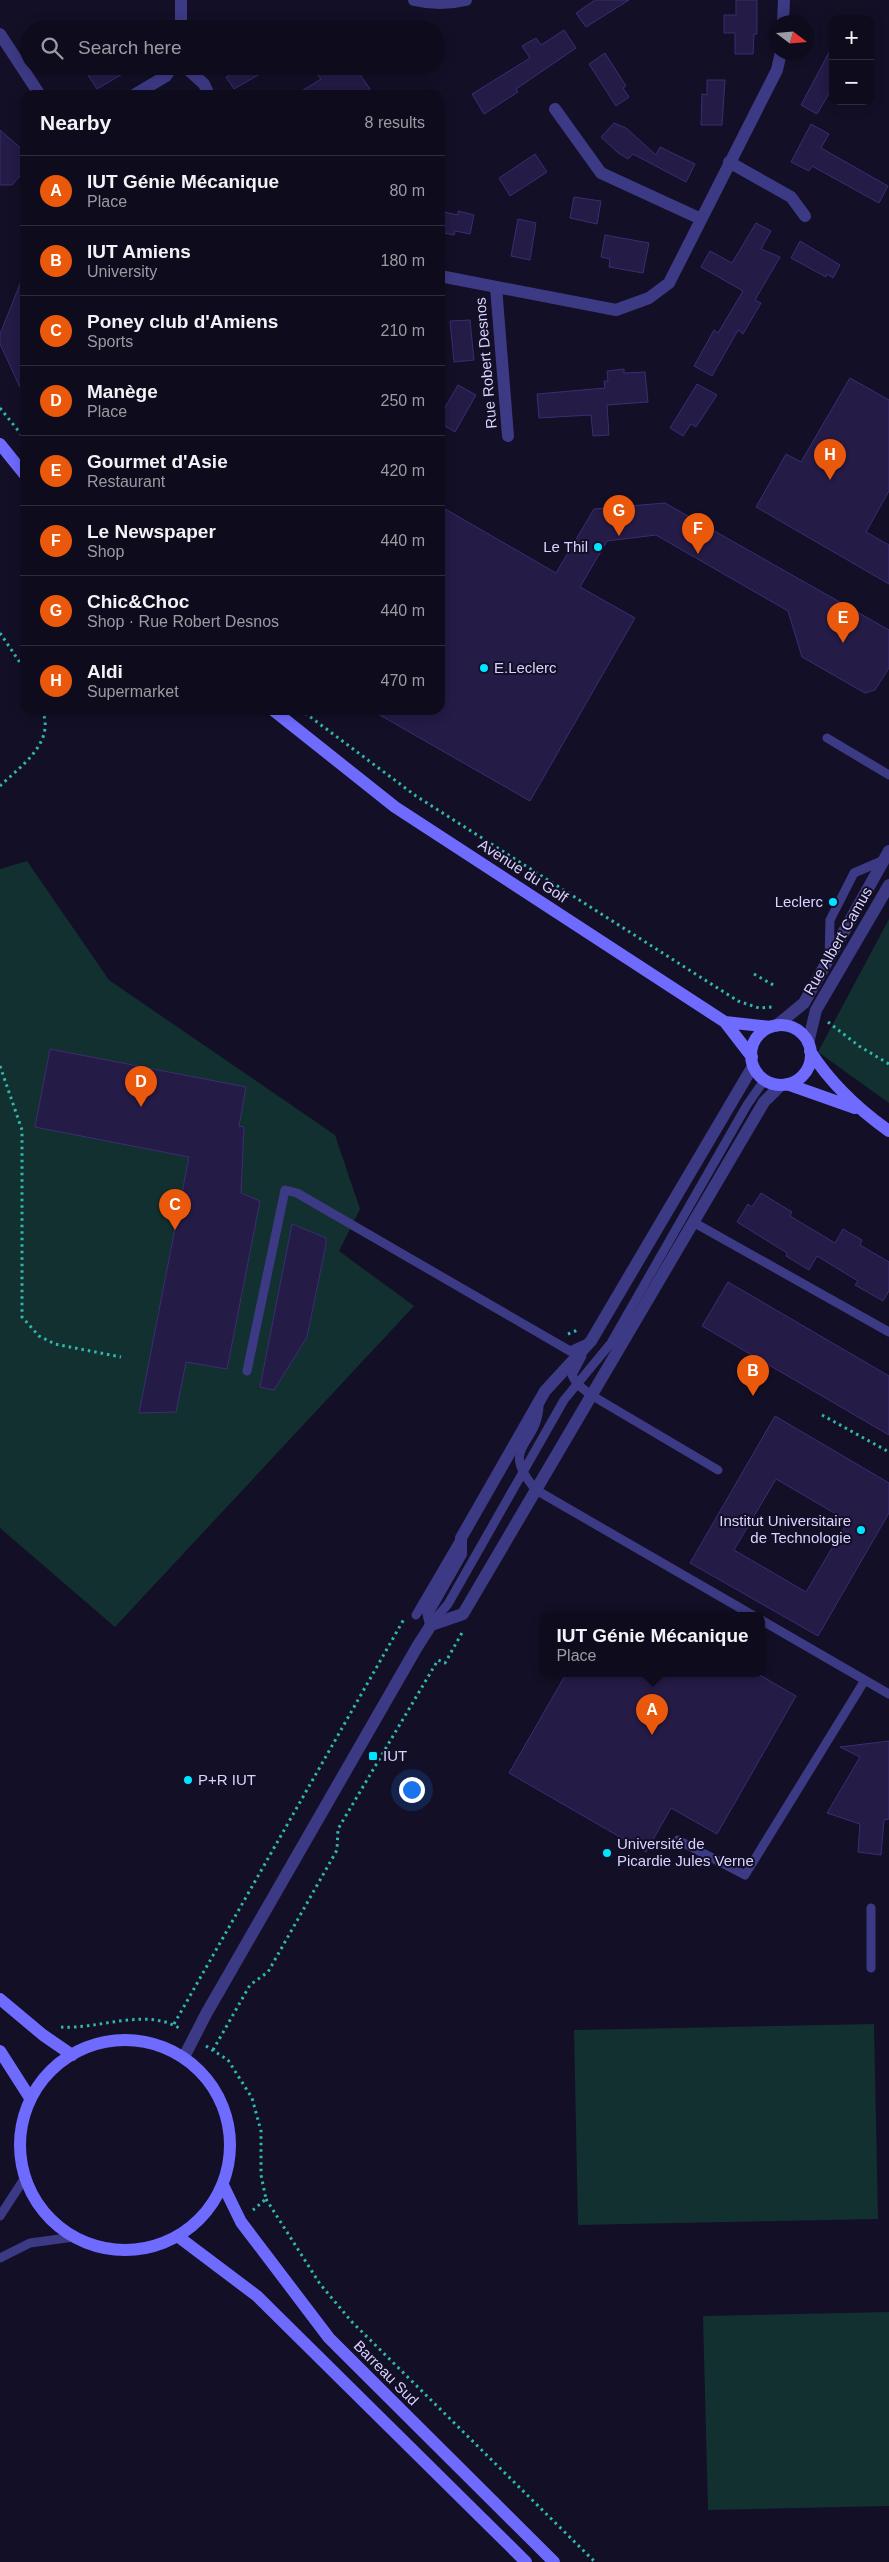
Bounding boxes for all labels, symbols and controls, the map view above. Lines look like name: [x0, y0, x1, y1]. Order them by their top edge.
north arrow: [769, 15, 814, 60]
map controls: [829, 15, 874, 105]
button: +: [829, 15, 874, 60]
search box: [20, 20, 445, 75]
icon: search: [38, 34, 66, 62]
text: Search here: [78, 37, 182, 58]
button: −: [829, 60, 874, 105]
text: Nearby: [40, 111, 111, 134]
text: 8 results: [365, 114, 425, 131]
text: IUT Génie Mécanique: [87, 171, 279, 192]
text: A: [50, 182, 62, 199]
text: 80 m: [389, 182, 425, 199]
text: Place: [87, 193, 127, 210]
text: IUT Amiens: [87, 241, 191, 262]
text: B: [50, 252, 62, 269]
text: 180 m: [381, 252, 425, 269]
text: University: [87, 263, 157, 280]
street label: Rue Robert Desnos: [471, 297, 500, 429]
text: Poney club d'Amiens: [87, 311, 278, 332]
text: C: [50, 322, 62, 339]
text: 210 m: [381, 322, 425, 339]
text: Sports: [87, 333, 133, 350]
text: Manège: [87, 381, 158, 402]
text: D: [50, 392, 62, 409]
text: 250 m: [381, 392, 425, 409]
text: Place: [87, 403, 127, 420]
pin: H: [814, 439, 846, 480]
text: Gourmet d'Asie: [87, 451, 228, 472]
text: E: [51, 462, 61, 479]
text: 420 m: [381, 462, 425, 479]
text: Restaurant: [87, 473, 165, 490]
pin: G: [603, 495, 635, 536]
pin: F: [682, 513, 714, 554]
text: Le Newspaper: [87, 521, 216, 542]
text: F: [51, 532, 61, 549]
text: 440 m: [381, 532, 425, 549]
place label: Le Thil: [543, 538, 588, 555]
marker: Le Thil: [592, 541, 604, 553]
text: Shop: [87, 543, 124, 560]
text: Chic&Choc: [87, 591, 189, 612]
text: G: [50, 602, 62, 619]
text: 440 m: [381, 602, 425, 619]
pin: E: [827, 602, 859, 643]
text: Shop · Rue Robert Desnos: [87, 613, 279, 630]
place label: E.Leclerc: [494, 659, 557, 676]
text: Aldi: [87, 661, 123, 682]
marker: E.Leclerc: [478, 662, 490, 674]
text: H: [50, 672, 62, 689]
text: 470 m: [381, 672, 425, 689]
text: Supermarket: [87, 683, 179, 700]
street label: Avenue du Golf: [475, 835, 572, 906]
street label: Rue Albert Camus: [800, 884, 875, 998]
place label: Leclerc: [775, 893, 823, 910]
marker: Leclerc: [827, 896, 839, 908]
pin: D: [125, 1066, 157, 1107]
pin: C: [159, 1189, 191, 1230]
pin: B: [737, 1355, 769, 1396]
place label: Institut Universitaire de Technologie: [719, 1512, 851, 1546]
marker: Institut Universitaire de Technologie: [855, 1524, 867, 1536]
popup: [540, 1612, 765, 1677]
text: IUT Génie Mécanique: [556, 1625, 749, 1646]
text: Place: [556, 1647, 596, 1664]
pin: A: [636, 1694, 668, 1735]
place label: IUT: [383, 1747, 407, 1764]
marker: IUT: [367, 1750, 379, 1762]
place label: P+R IUT: [198, 1771, 256, 1788]
marker: P+R IUT: [182, 1774, 194, 1786]
your location: [399, 1777, 425, 1803]
place label: Université de Picardie Jules Verne: [617, 1835, 754, 1869]
marker: Université de Picardie Jules Verne: [601, 1847, 613, 1859]
street label: Barreau Sud: [351, 2337, 422, 2408]

